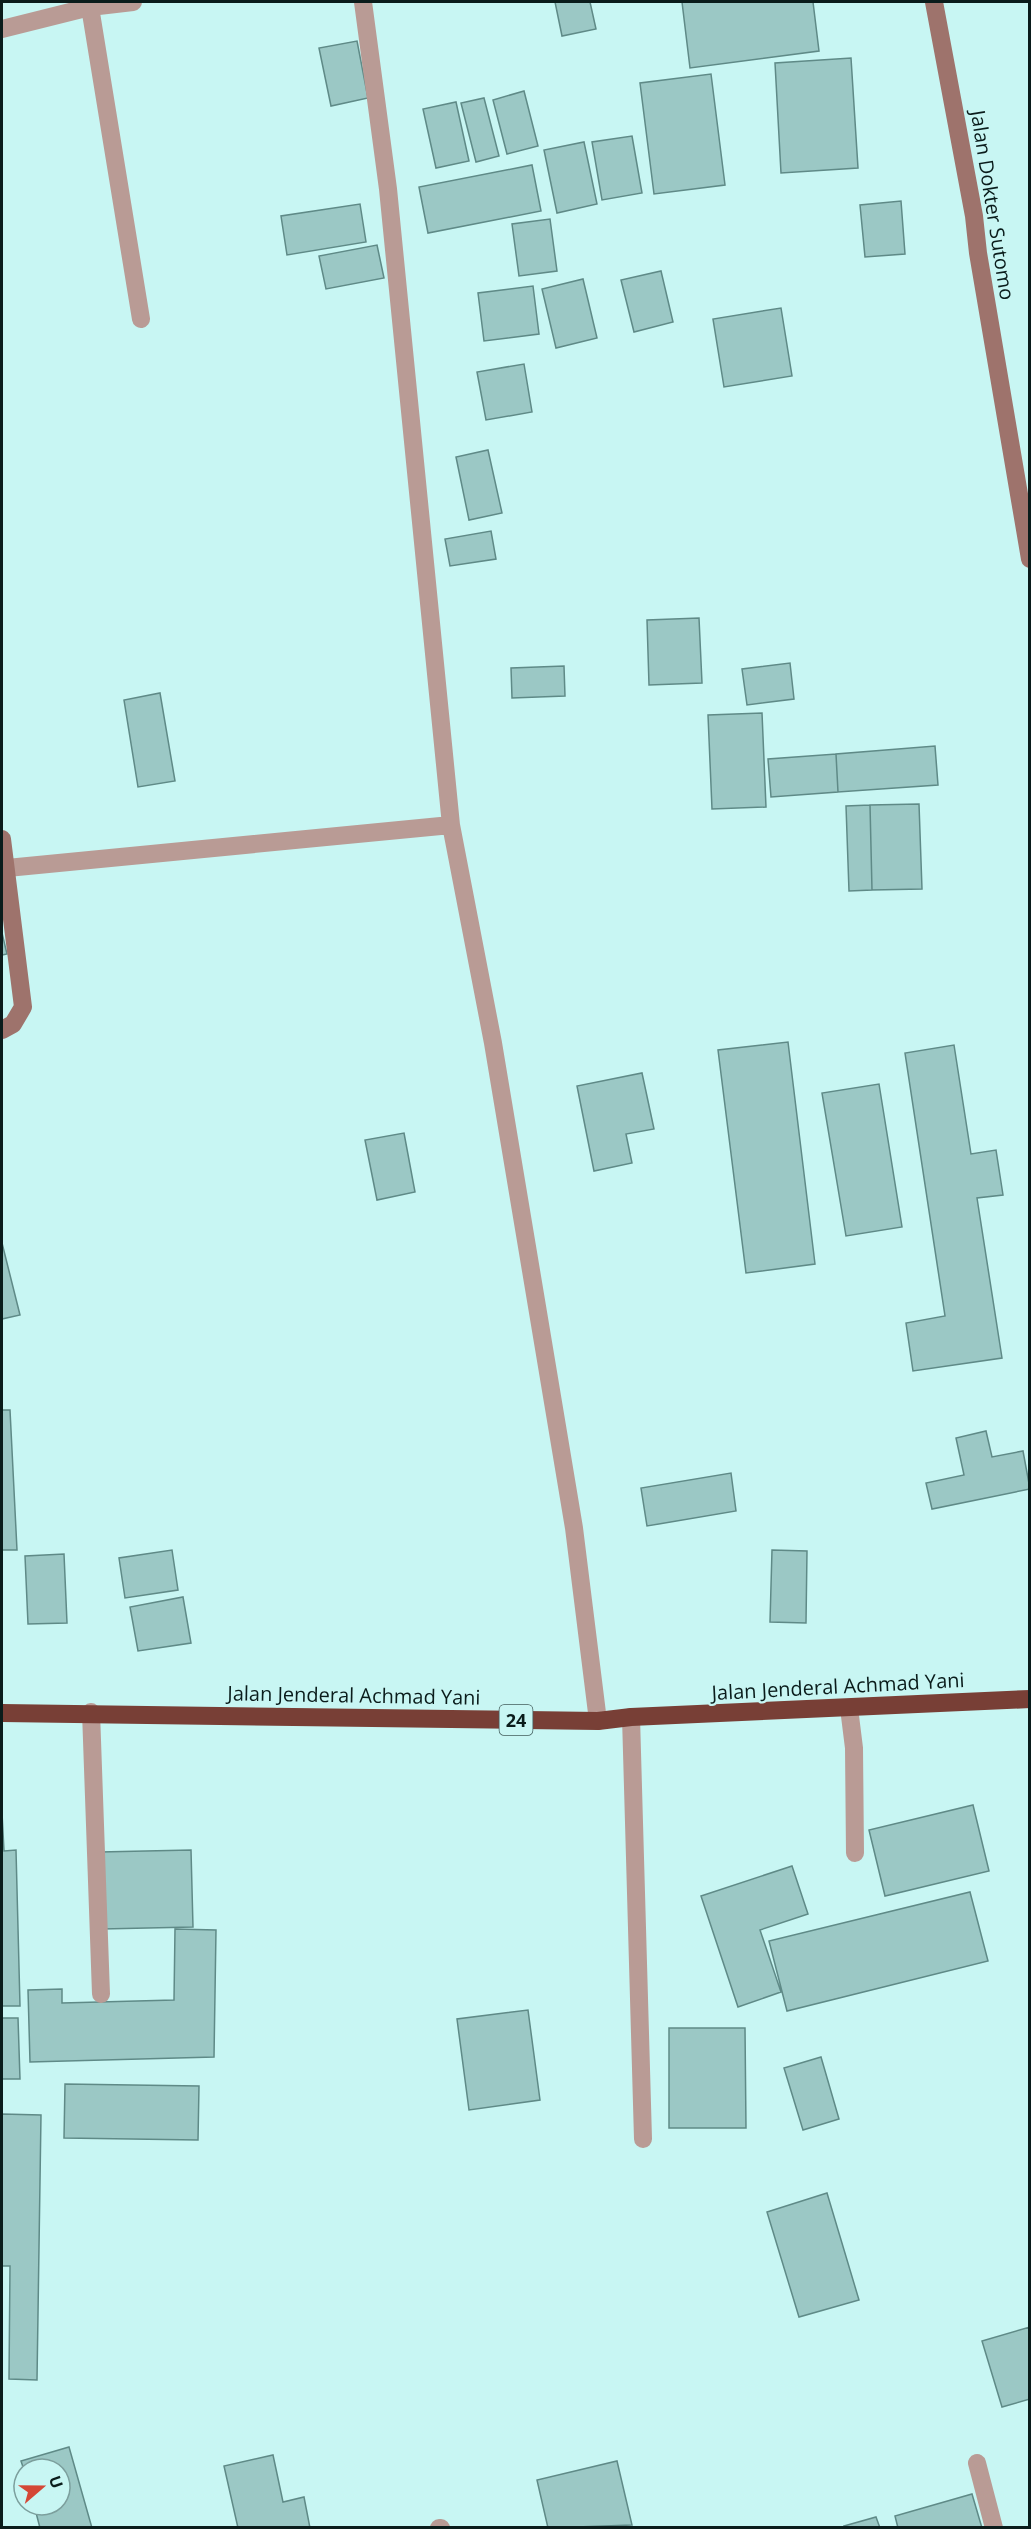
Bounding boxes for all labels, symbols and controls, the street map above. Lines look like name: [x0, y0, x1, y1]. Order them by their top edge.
street label: Jalan Dokter Sutomo: [964, 106, 1021, 302]
street label: Jalan Jenderal Achmad Yani: [709, 1666, 965, 1706]
street label: Jalan Jenderal Achmad Yani: [225, 1679, 481, 1711]
road number: 24: [500, 1705, 532, 1735]
north arrow: [12, 2457, 72, 2517]
text: U: [44, 2472, 69, 2491]

